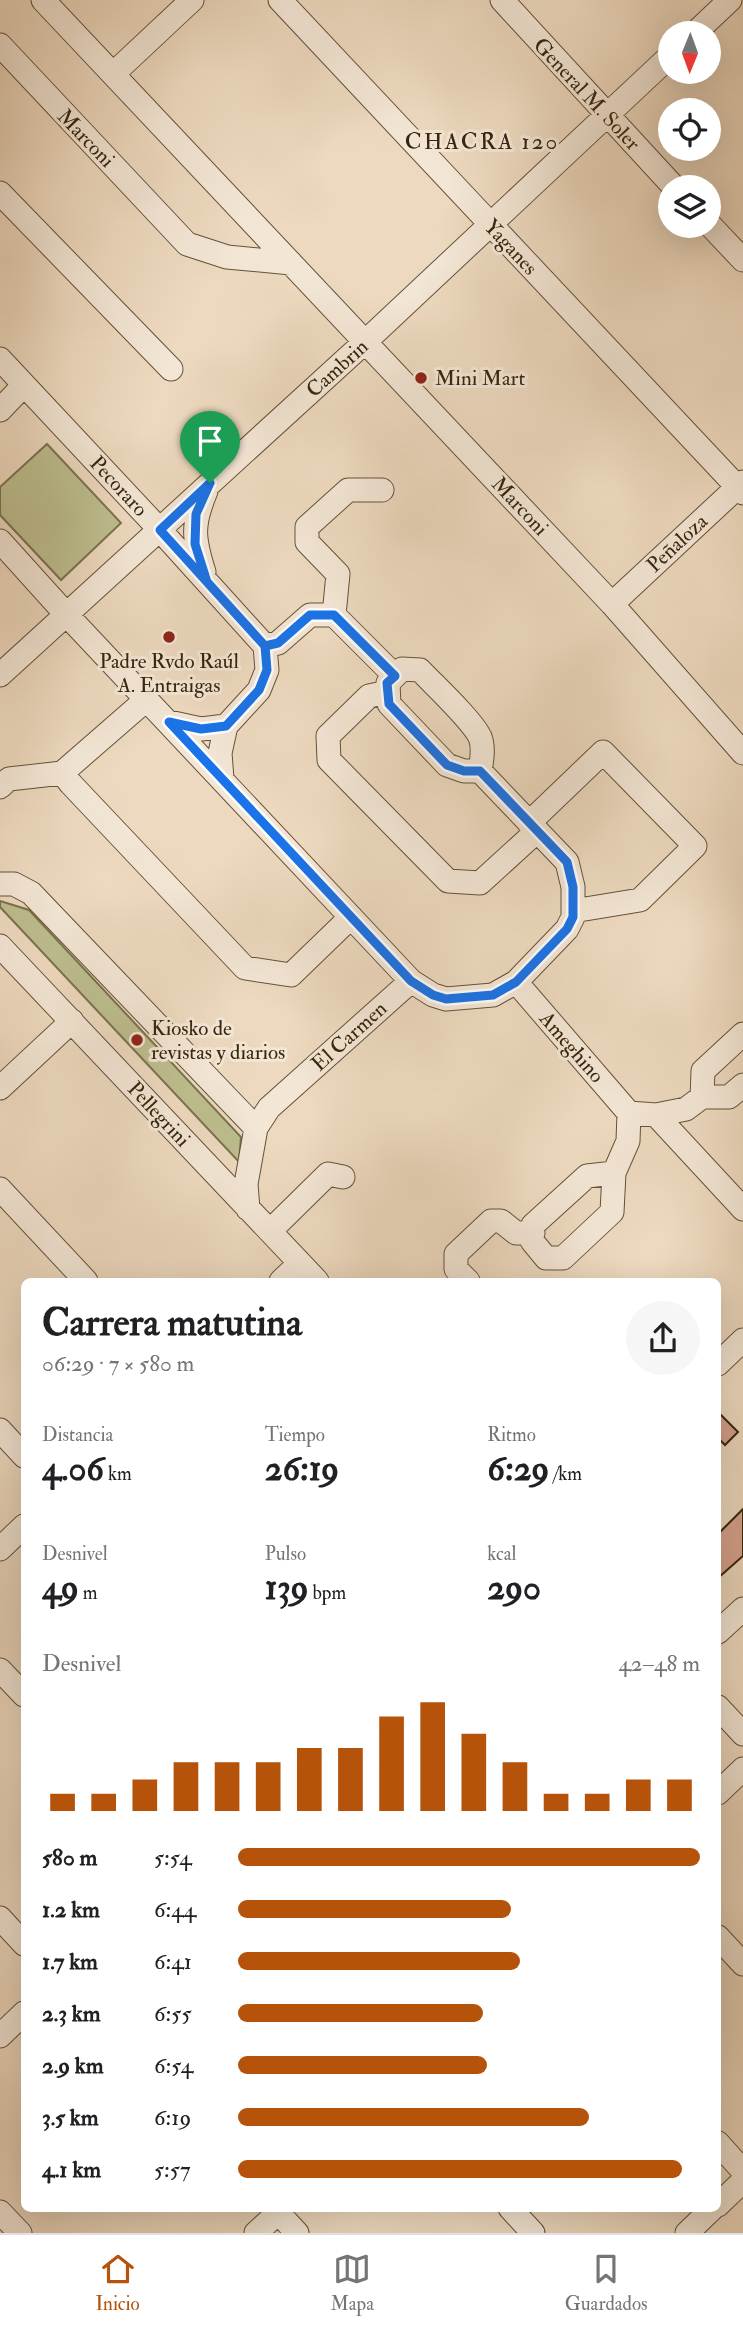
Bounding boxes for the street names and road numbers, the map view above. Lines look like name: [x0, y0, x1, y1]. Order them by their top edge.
street label: General M. Soler: [527, 32, 646, 157]
street label: Marconi: [51, 103, 120, 174]
street label: Yaganes: [478, 214, 543, 281]
street label: Cambrin: [301, 333, 374, 403]
street label: Pecoraro: [84, 450, 154, 522]
street label: Marconi: [485, 471, 554, 542]
street label: Peñaloza: [641, 508, 714, 579]
street label: El Carmen: [306, 995, 393, 1077]
street label: Ameghino: [533, 1005, 610, 1089]
street label: Pellegrini: [121, 1076, 196, 1153]

